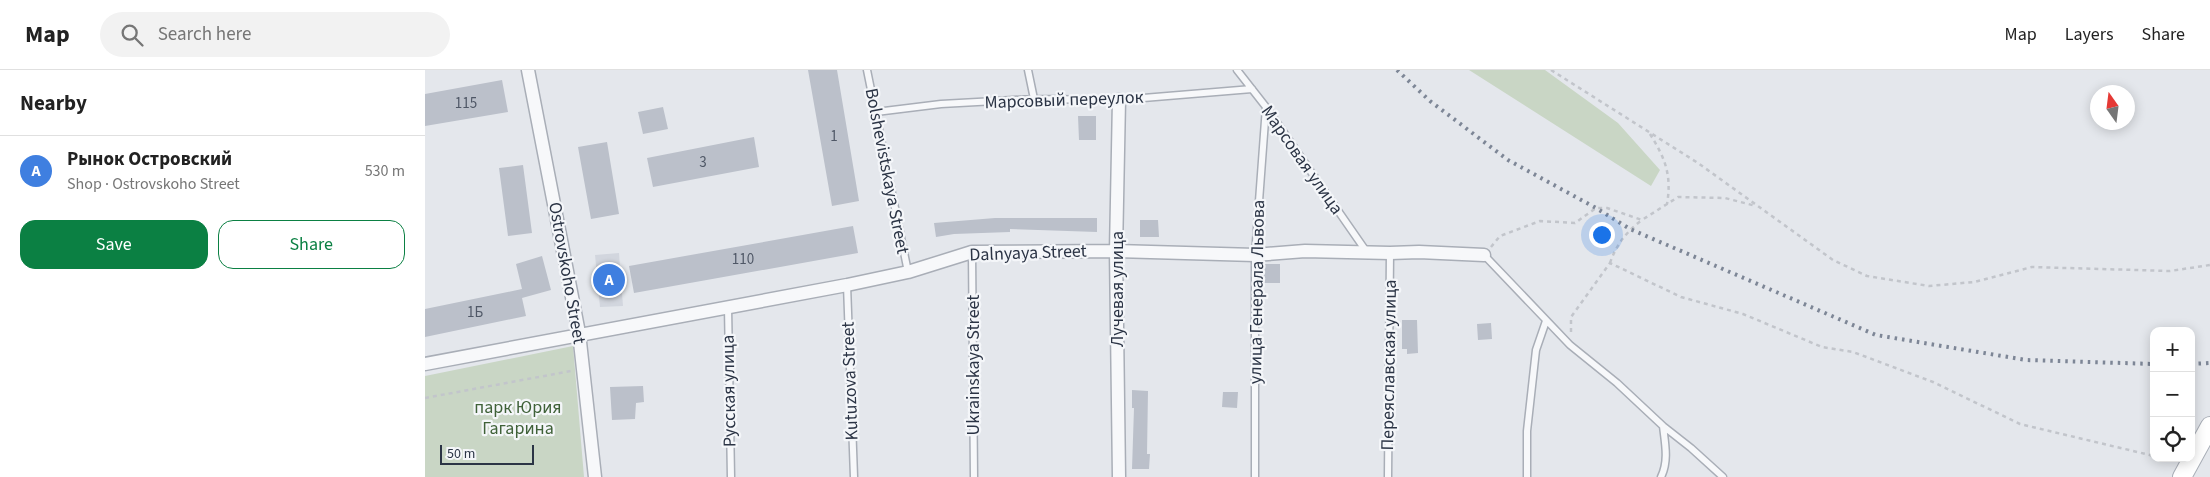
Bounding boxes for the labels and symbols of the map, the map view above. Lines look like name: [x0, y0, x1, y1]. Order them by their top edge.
street label: Марсовый переулок: [984, 85, 1144, 115]
north arrow: [2090, 85, 2135, 130]
street label: Bolshevistskaya Street: [859, 86, 915, 256]
house number: 115: [455, 93, 477, 114]
street label: Марсовая улица: [1255, 100, 1349, 220]
house number: 1: [830, 126, 838, 147]
house number: 3: [699, 152, 707, 173]
street label: Ostrovskoho Street: [542, 200, 592, 346]
street label: улица Генерала Львова: [1243, 200, 1271, 384]
your location: [1589, 222, 1615, 248]
street label: Лучевая улица: [1105, 231, 1130, 347]
street label: Dalnyaya Street: [969, 238, 1087, 268]
house number: 110: [732, 249, 754, 270]
pin: A: [593, 261, 625, 299]
street label: Переяславская улица: [1375, 279, 1403, 451]
street label: Ukrainskaya Street: [961, 295, 986, 435]
house number: 1Б: [467, 302, 483, 323]
street label: Kutuzova Street: [835, 321, 865, 441]
street label: Русская улица: [716, 335, 742, 447]
park label: парк Юрия Гагарина: [474, 395, 562, 441]
scale bar: [440, 442, 534, 465]

